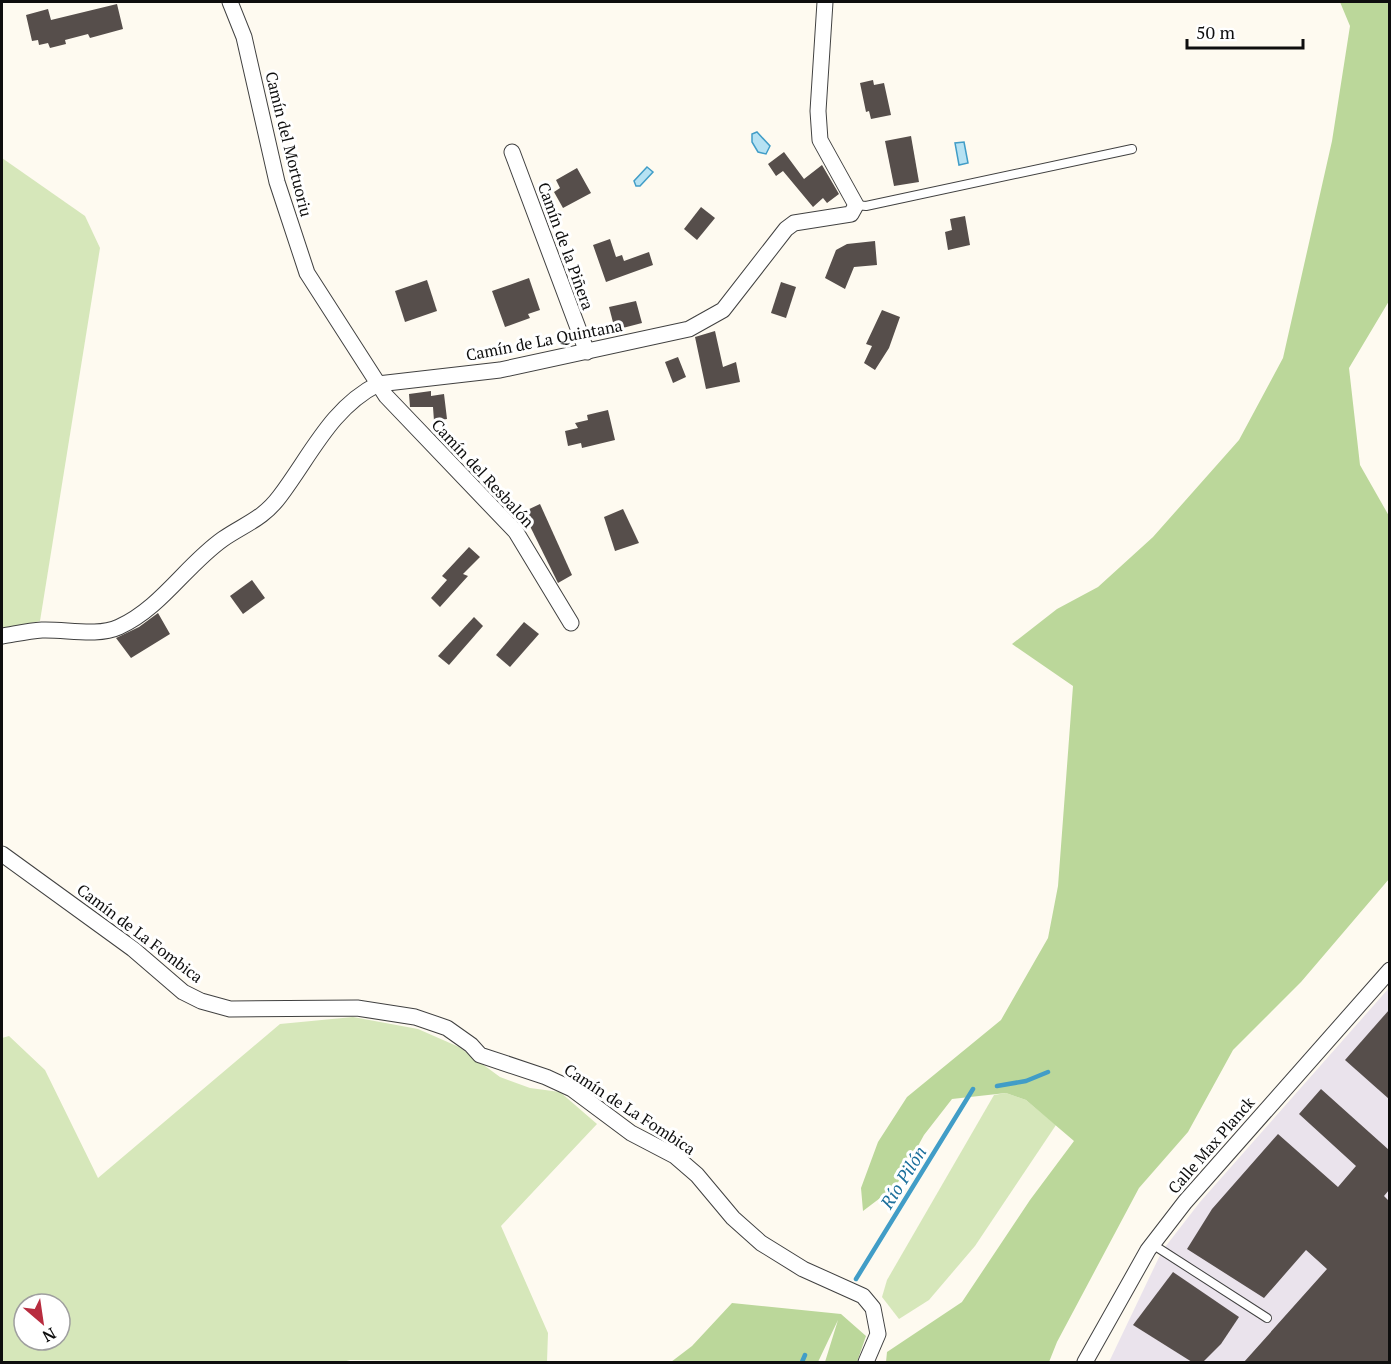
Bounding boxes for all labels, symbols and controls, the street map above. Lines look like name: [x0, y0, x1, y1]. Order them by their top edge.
scale bar: [1187, 12, 1302, 50]
text: 50 m: [1196, 20, 1236, 44]
street label: Camín del Mortuoriu: [260, 69, 318, 219]
street label: Camín de la Piñera: [533, 179, 599, 313]
street label: Camín de La Quintana: [464, 314, 624, 366]
street label: Camín del Resbalón: [427, 414, 539, 532]
street label: Camín de La Fombica: [73, 878, 207, 988]
street label: Camín de La Fombica: [560, 1058, 700, 1160]
street label: Calle Max Planck: [1163, 1091, 1260, 1198]
water label: Río Pilón: [874, 1141, 932, 1214]
north arrow: [12, 1292, 72, 1352]
text: N: [39, 1323, 60, 1348]

